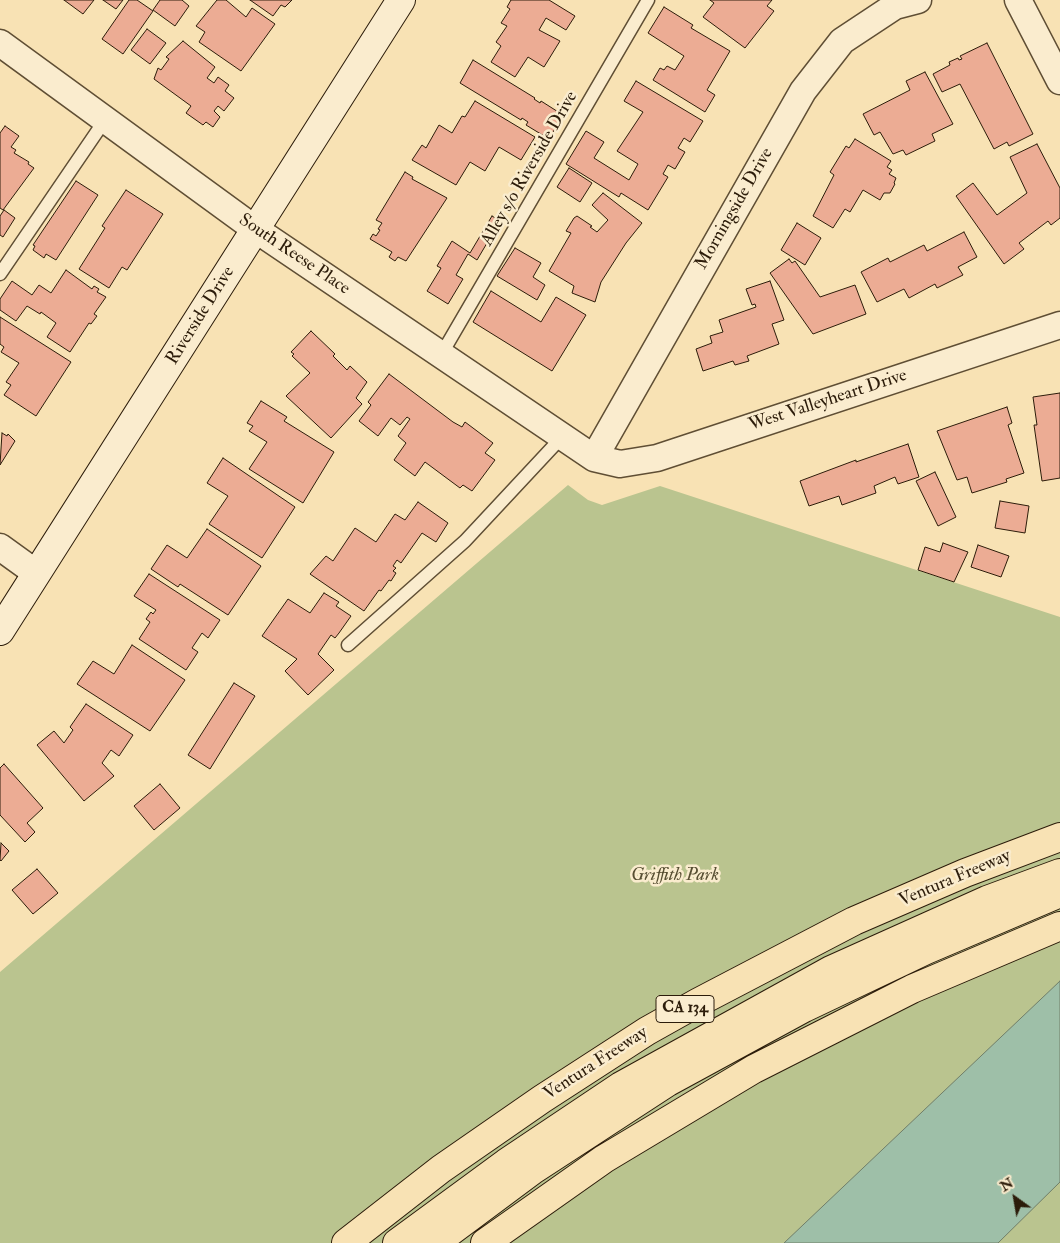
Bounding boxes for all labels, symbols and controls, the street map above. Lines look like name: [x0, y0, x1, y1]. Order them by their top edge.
street label: Alley s/o Riverside Drive: [477, 88, 583, 250]
street label: Morningside Drive: [691, 144, 779, 274]
street label: South Reese Place: [234, 210, 354, 300]
street label: Riverside Drive: [162, 263, 240, 369]
street label: West Valleyheart Drive: [746, 365, 910, 437]
street label: Ventura Freeway: [896, 846, 1014, 912]
park label: Griffith Park: [631, 865, 719, 887]
road number: CA 134: [656, 996, 714, 1022]
street label: Ventura Freeway: [540, 1022, 652, 1106]
north arrow: [990, 1173, 1040, 1223]
text: N: [997, 1174, 1017, 1195]

